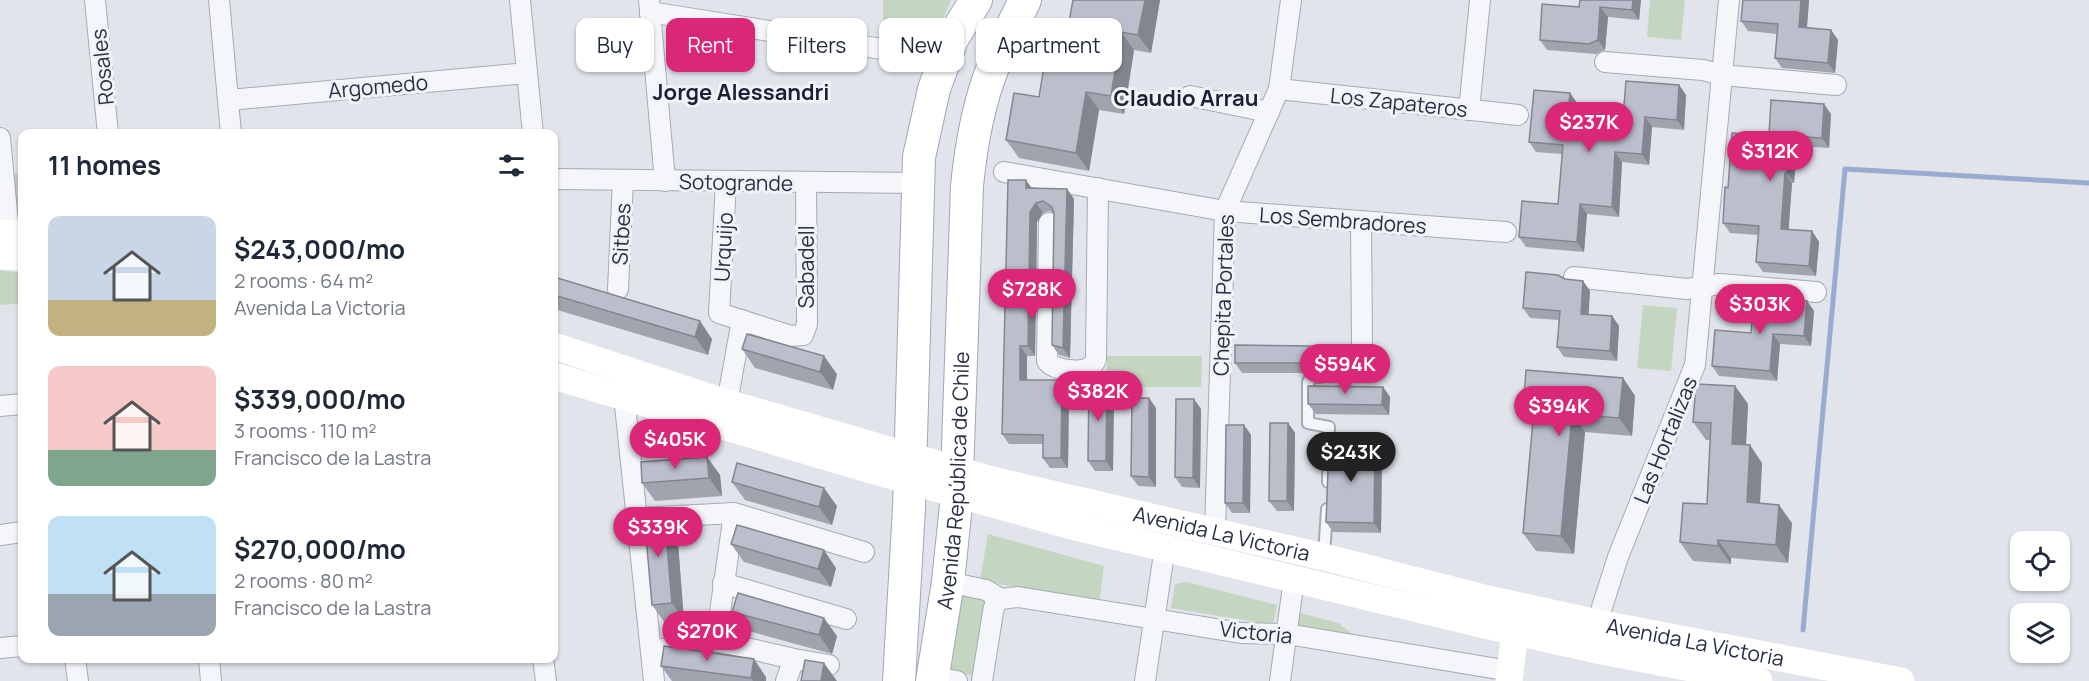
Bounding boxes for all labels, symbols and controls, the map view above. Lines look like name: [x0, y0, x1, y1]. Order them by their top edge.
chip: Buy: [576, 18, 654, 72]
chip: Rent: [666, 18, 755, 72]
chip: Filters: [767, 18, 867, 72]
chip: New: [879, 18, 964, 72]
chip: Apartment: [976, 18, 1122, 72]
street label: Rosales: [84, 28, 120, 106]
street label: Argomedo: [327, 68, 429, 104]
district label: Jorge Alessandri: [653, 77, 829, 107]
street label: Los Zapateros: [1329, 81, 1469, 123]
district label: Claudio Arrau: [1113, 83, 1259, 113]
pin: $237K: [1547, 102, 1631, 153]
text: $237K: [1559, 108, 1619, 135]
pin: $312K: [1728, 131, 1812, 182]
text: $312K: [1741, 137, 1799, 164]
text: 11 homes: [48, 147, 161, 183]
icon: filters: [495, 149, 528, 182]
street label: Sotogrande: [679, 167, 793, 197]
street label: Los Sembradores: [1258, 200, 1428, 240]
street label: Sitbes: [605, 202, 637, 266]
street label: Urquijo: [707, 211, 739, 283]
street label: Chepita Portales: [1206, 214, 1240, 376]
street label: Sabadell: [792, 225, 820, 309]
text: $243,000/mo: [234, 231, 405, 267]
icon: home: [96, 240, 168, 312]
text: 2 rooms · 64 m²: [234, 267, 373, 294]
pin: $728K: [990, 269, 1074, 320]
text: $728K: [1002, 275, 1062, 302]
pin: $303K: [1718, 284, 1802, 335]
text: $303K: [1729, 290, 1791, 317]
text: Avenida La Victoria: [234, 294, 406, 321]
pin: $594K: [1303, 344, 1387, 395]
text: $594K: [1314, 350, 1376, 377]
street label: Avenida República de Chile: [930, 351, 975, 612]
pin: $382K: [1056, 371, 1140, 422]
street label: Las Hortalizas: [1627, 372, 1703, 508]
text: $382K: [1067, 377, 1129, 404]
text: $339,000/mo: [234, 381, 406, 417]
pin: $394K: [1517, 386, 1601, 437]
icon: home: [96, 390, 168, 462]
text: $394K: [1528, 392, 1590, 419]
text: 3 rooms · 110 m²: [234, 417, 376, 444]
pin: $405K: [633, 419, 717, 470]
text: $405K: [644, 425, 706, 452]
pin: $243K: [1309, 432, 1393, 483]
text: $243K: [1321, 438, 1381, 465]
text: Francisco de la Lastra: [234, 444, 431, 471]
street label: Avenida La Victoria: [1131, 499, 1313, 567]
pin: $339K: [616, 507, 700, 558]
text: $339K: [627, 513, 689, 540]
text: $270,000/mo: [234, 531, 406, 567]
map controls: [2010, 531, 2070, 663]
button: locate: [2010, 531, 2070, 591]
icon: home: [96, 540, 168, 612]
text: 2 rooms · 80 m²: [234, 567, 373, 594]
text: Francisco de la Lastra: [234, 594, 431, 621]
button: layers: [2010, 603, 2070, 663]
pin: $270K: [665, 611, 749, 662]
street label: Avenida La Victoria: [1604, 611, 1787, 672]
street label: Victoria: [1218, 614, 1294, 650]
text: $270K: [676, 617, 738, 644]

